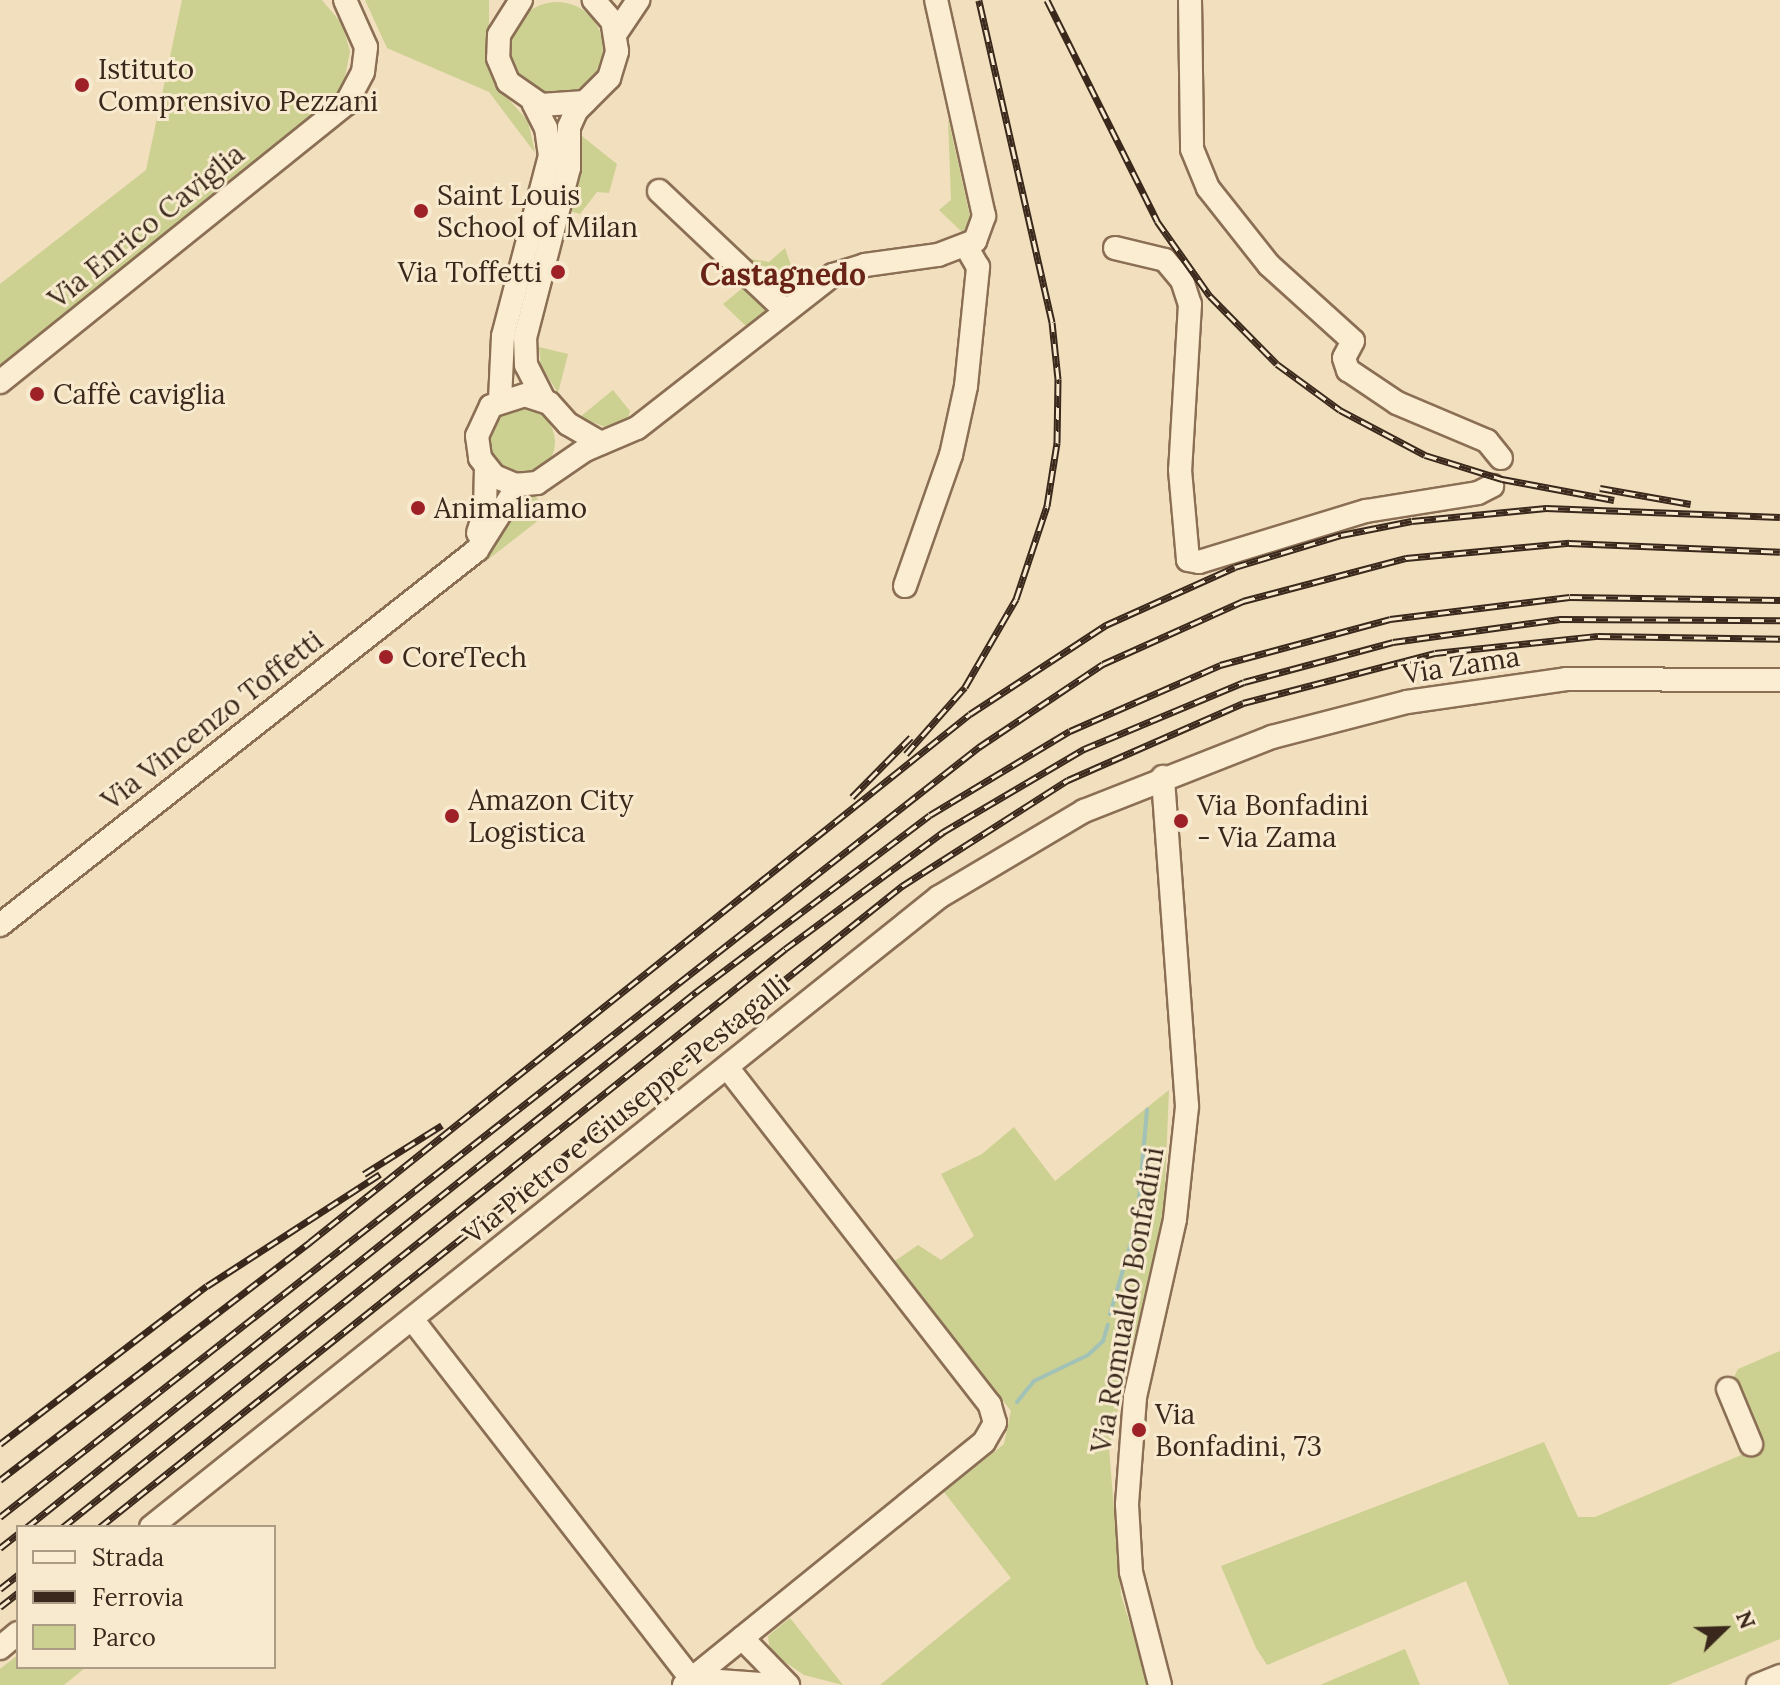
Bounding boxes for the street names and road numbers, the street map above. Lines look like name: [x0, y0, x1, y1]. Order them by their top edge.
street label: Via Enrico Caviglia: [41, 137, 251, 315]
street label: Via Vincenzo Toffetti: [95, 623, 329, 817]
street label: Via Zama: [1400, 639, 1522, 691]
street label: Via Pietro e Giuseppe Pestagalli: [456, 967, 796, 1251]
street label: Via Romualdo Bonfadini: [1084, 1145, 1170, 1455]

